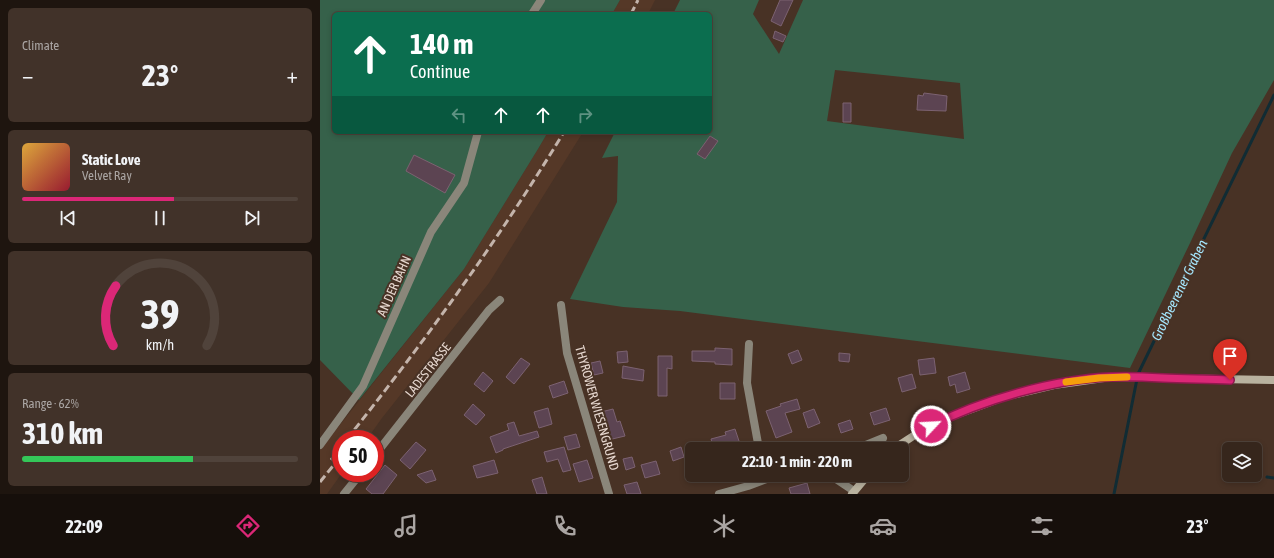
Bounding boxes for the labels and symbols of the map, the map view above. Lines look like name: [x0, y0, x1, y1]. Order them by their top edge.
water label: Großbeerener Graben: [1148, 237, 1210, 343]
street label: AN DER BAHN: [374, 253, 414, 319]
pin: [1213, 339, 1247, 380]
street label: LADESTRASSE: [402, 340, 454, 400]
street label: THYROWER WIESENGRUND: [572, 344, 622, 472]
position arrow: [910, 405, 952, 447]
speed limit sign: 50: [332, 430, 384, 482]

